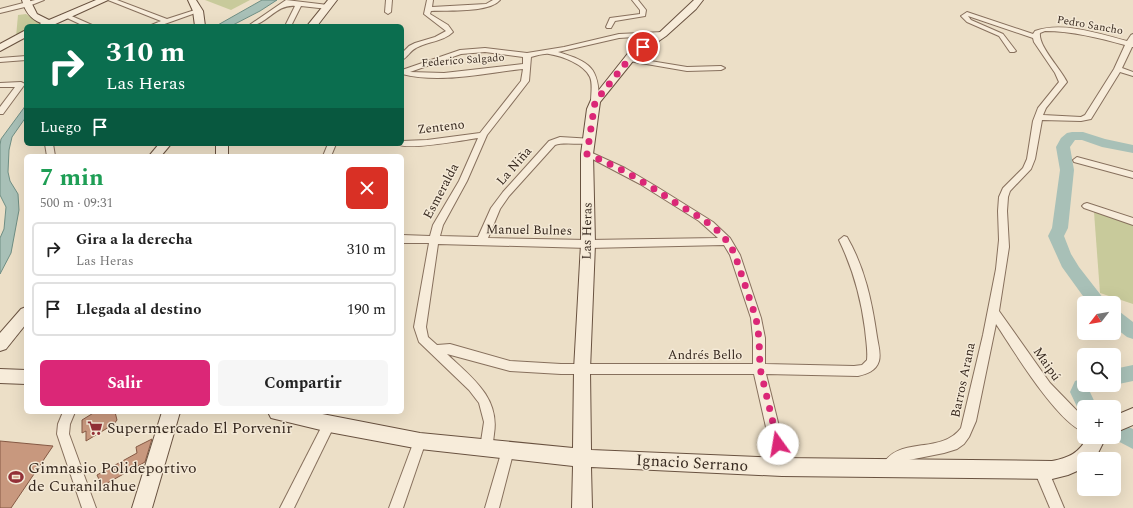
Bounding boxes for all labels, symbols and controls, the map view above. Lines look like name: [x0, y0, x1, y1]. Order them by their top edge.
street label: Pedro Sancho: [1056, 11, 1124, 39]
pin: [626, 30, 660, 64]
text: 310 m: [106, 31, 185, 74]
icon: arrive: [632, 36, 654, 58]
icon: right: [40, 40, 92, 92]
street label: Federico Salgado: [421, 49, 505, 71]
text: Las Heras: [106, 70, 186, 97]
street label: Zenteno: [416, 114, 466, 140]
text: Luego: [40, 116, 81, 139]
icon: arrive: [89, 116, 111, 138]
street label: La Niña: [491, 142, 537, 190]
street label: Esmeralda: [418, 159, 464, 222]
text: 7 min: [40, 160, 104, 196]
button: close: [346, 167, 388, 209]
text: 500 m · 09:31: [40, 193, 113, 213]
street label: Las Heras: [576, 202, 598, 260]
street label: Manuel Bulnes: [486, 219, 572, 241]
text: Gira a la derecha: [76, 228, 192, 251]
icon: right: [42, 238, 64, 260]
text: 310 m: [347, 238, 386, 261]
text: Las Heras: [76, 251, 134, 271]
north arrow: [1077, 296, 1121, 340]
map controls: [1077, 296, 1121, 496]
icon: arrive: [42, 298, 64, 320]
text: Llegada al destino: [76, 298, 201, 321]
text: 190 m: [347, 298, 386, 321]
street label: Barros Arana: [945, 340, 981, 419]
street label: Maipú: [1028, 343, 1066, 385]
street label: Andrés Bello: [668, 345, 742, 365]
button: search: [1077, 348, 1121, 392]
button: Salir: [40, 360, 210, 406]
button: Compartir: [218, 360, 388, 406]
button: +: [1077, 400, 1121, 444]
place label: Supermercado El Porvenir: [107, 416, 293, 440]
supermarket icon: Supermercado El Porvenir: [86, 419, 104, 437]
position arrow: [757, 423, 799, 465]
street label: Ignacio Serrano: [635, 448, 749, 478]
button: −: [1077, 452, 1121, 496]
place label: Gimnasio Polideportivo de Curanilahue: [28, 456, 197, 498]
sports icon: Gimnasio Polideportivo de Curanilahue: [7, 468, 25, 486]

